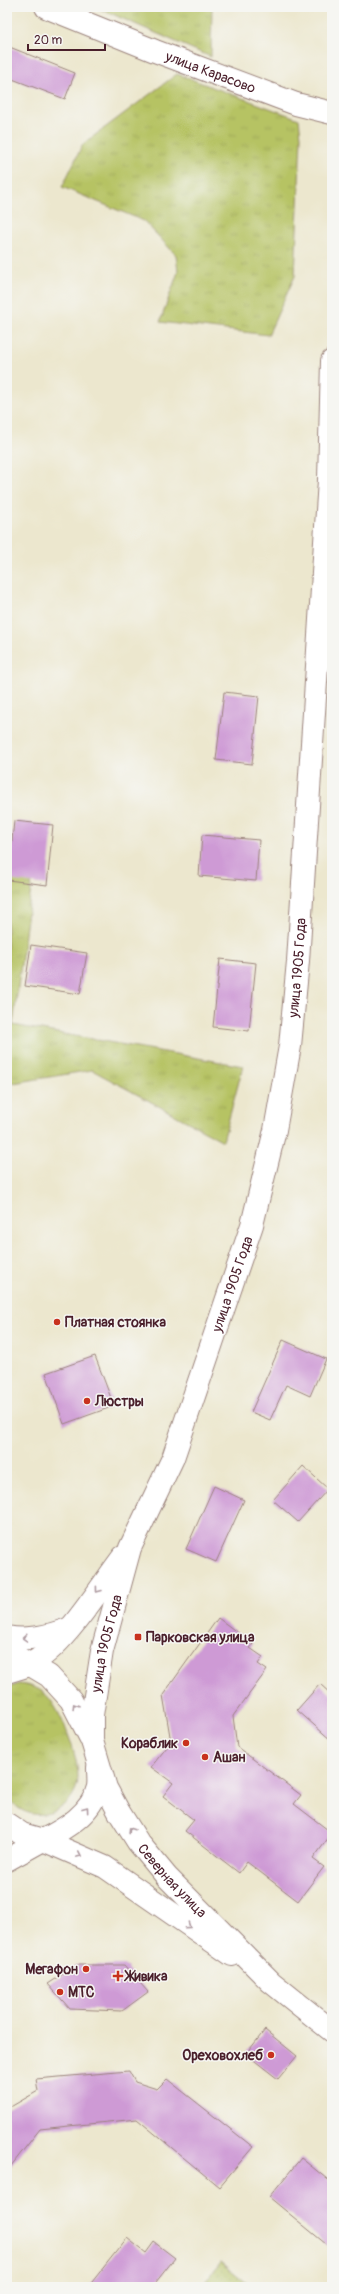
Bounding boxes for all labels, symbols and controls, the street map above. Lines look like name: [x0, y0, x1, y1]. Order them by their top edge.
scale bar: [28, 26, 105, 52]
text: 20 m: [34, 33, 63, 48]
street label: улица Карасово: [162, 47, 258, 97]
street label: улица 1905 Года: [285, 917, 310, 1019]
street label: улица 1905 Года: [208, 1234, 257, 1335]
place label: Платная стоянка: [65, 1314, 167, 1331]
marker: Платная стоянка: [52, 1317, 62, 1327]
place label: Люстры: [94, 1393, 144, 1410]
marker: Люстры: [82, 1396, 92, 1406]
one-way arrow: [96, 1586, 103, 1593]
street label: улица 1905 Года: [87, 1593, 126, 1695]
place label: Парковская улица: [146, 1629, 255, 1646]
marker: Парковская улица: [133, 1632, 143, 1642]
one-way arrow: [22, 1633, 28, 1642]
one-way arrow: [72, 1703, 80, 1710]
place label: Кораблик: [121, 1735, 178, 1752]
marker: Кораблик: [181, 1738, 191, 1748]
place label: Ашан: [213, 1749, 246, 1766]
marker: Ашан: [200, 1752, 210, 1762]
one-way arrow: [81, 1806, 88, 1813]
one-way arrow: [128, 1827, 135, 1834]
street label: Северная улица: [134, 1840, 210, 1921]
one-way arrow: [75, 1850, 83, 1858]
one-way arrow: [184, 1921, 191, 1929]
place label: Мегафон: [25, 1961, 78, 1978]
marker: Мегафон: [81, 1964, 91, 1974]
place label: Живика: [123, 1968, 168, 1985]
marker: Живика: [113, 1971, 123, 1981]
place label: МТС: [68, 1984, 95, 2001]
marker: МТС: [55, 1987, 65, 1997]
place label: Ореховохлеб: [182, 2047, 263, 2064]
marker: Ореховохлеб: [266, 2050, 276, 2060]

